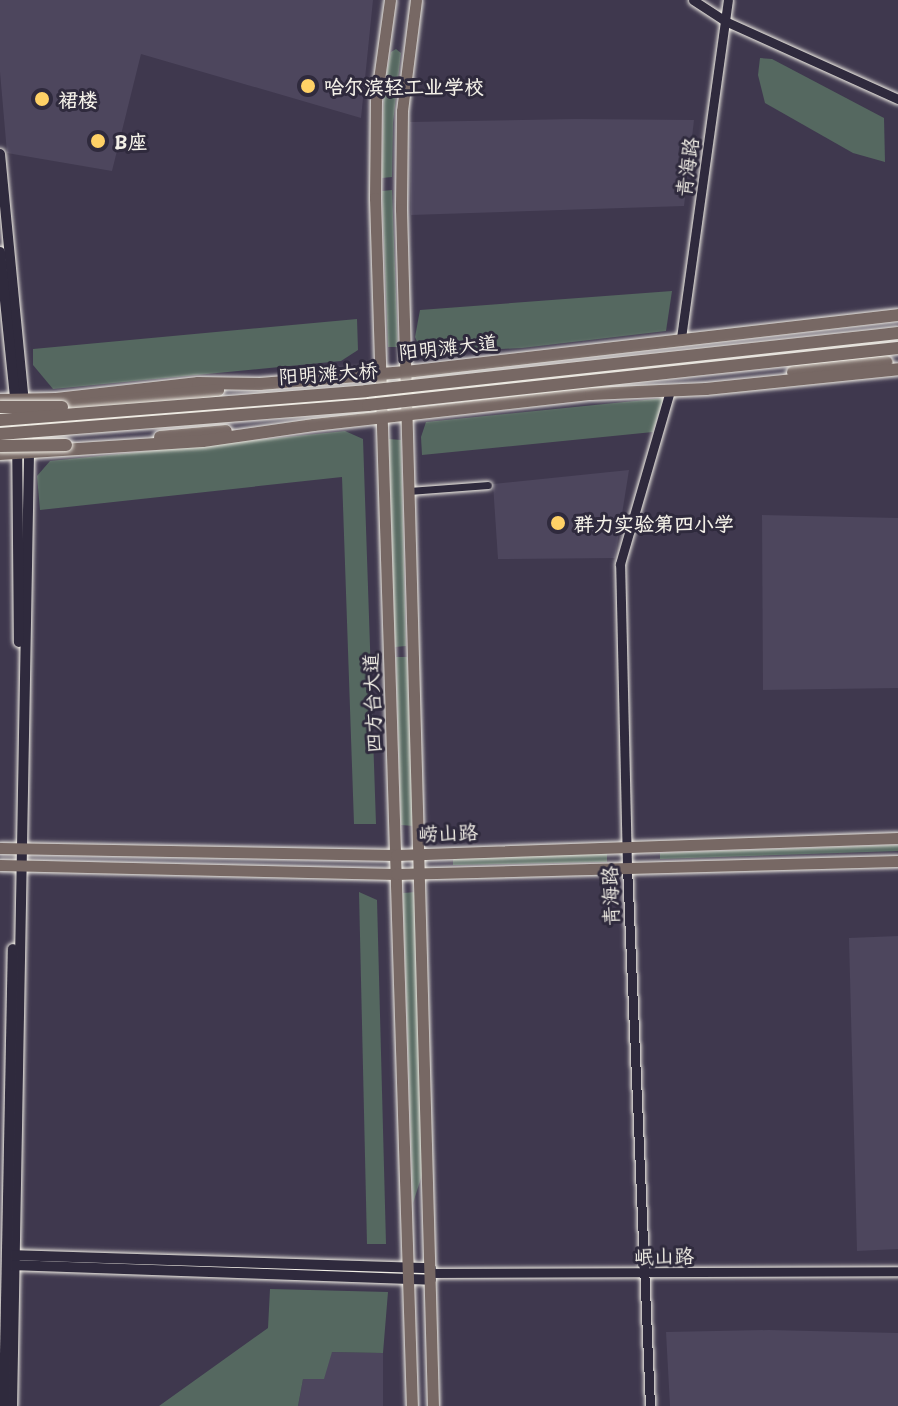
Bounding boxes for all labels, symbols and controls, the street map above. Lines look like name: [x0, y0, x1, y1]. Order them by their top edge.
place label: 哈尔滨轻工业学校: [324, 74, 484, 98]
marker: 哈尔滨轻工业学校: [299, 77, 317, 95]
place label: 裙楼: [58, 87, 98, 111]
marker: 裙楼: [33, 90, 51, 108]
place label: B座: [114, 129, 147, 153]
marker: B座: [89, 132, 107, 150]
street label: 青海路: [671, 136, 703, 198]
street label: 阳明滩大道: [397, 330, 499, 364]
street label: 阳明滩大桥: [277, 358, 379, 388]
place label: 群力实验第四小学: [574, 511, 734, 535]
marker: 群力实验第四小学: [549, 514, 567, 532]
street label: 四方台大道: [358, 653, 386, 753]
street label: 崂山路: [417, 819, 479, 847]
street label: 青海路: [597, 866, 623, 926]
street label: 岷山路: [634, 1243, 694, 1269]

